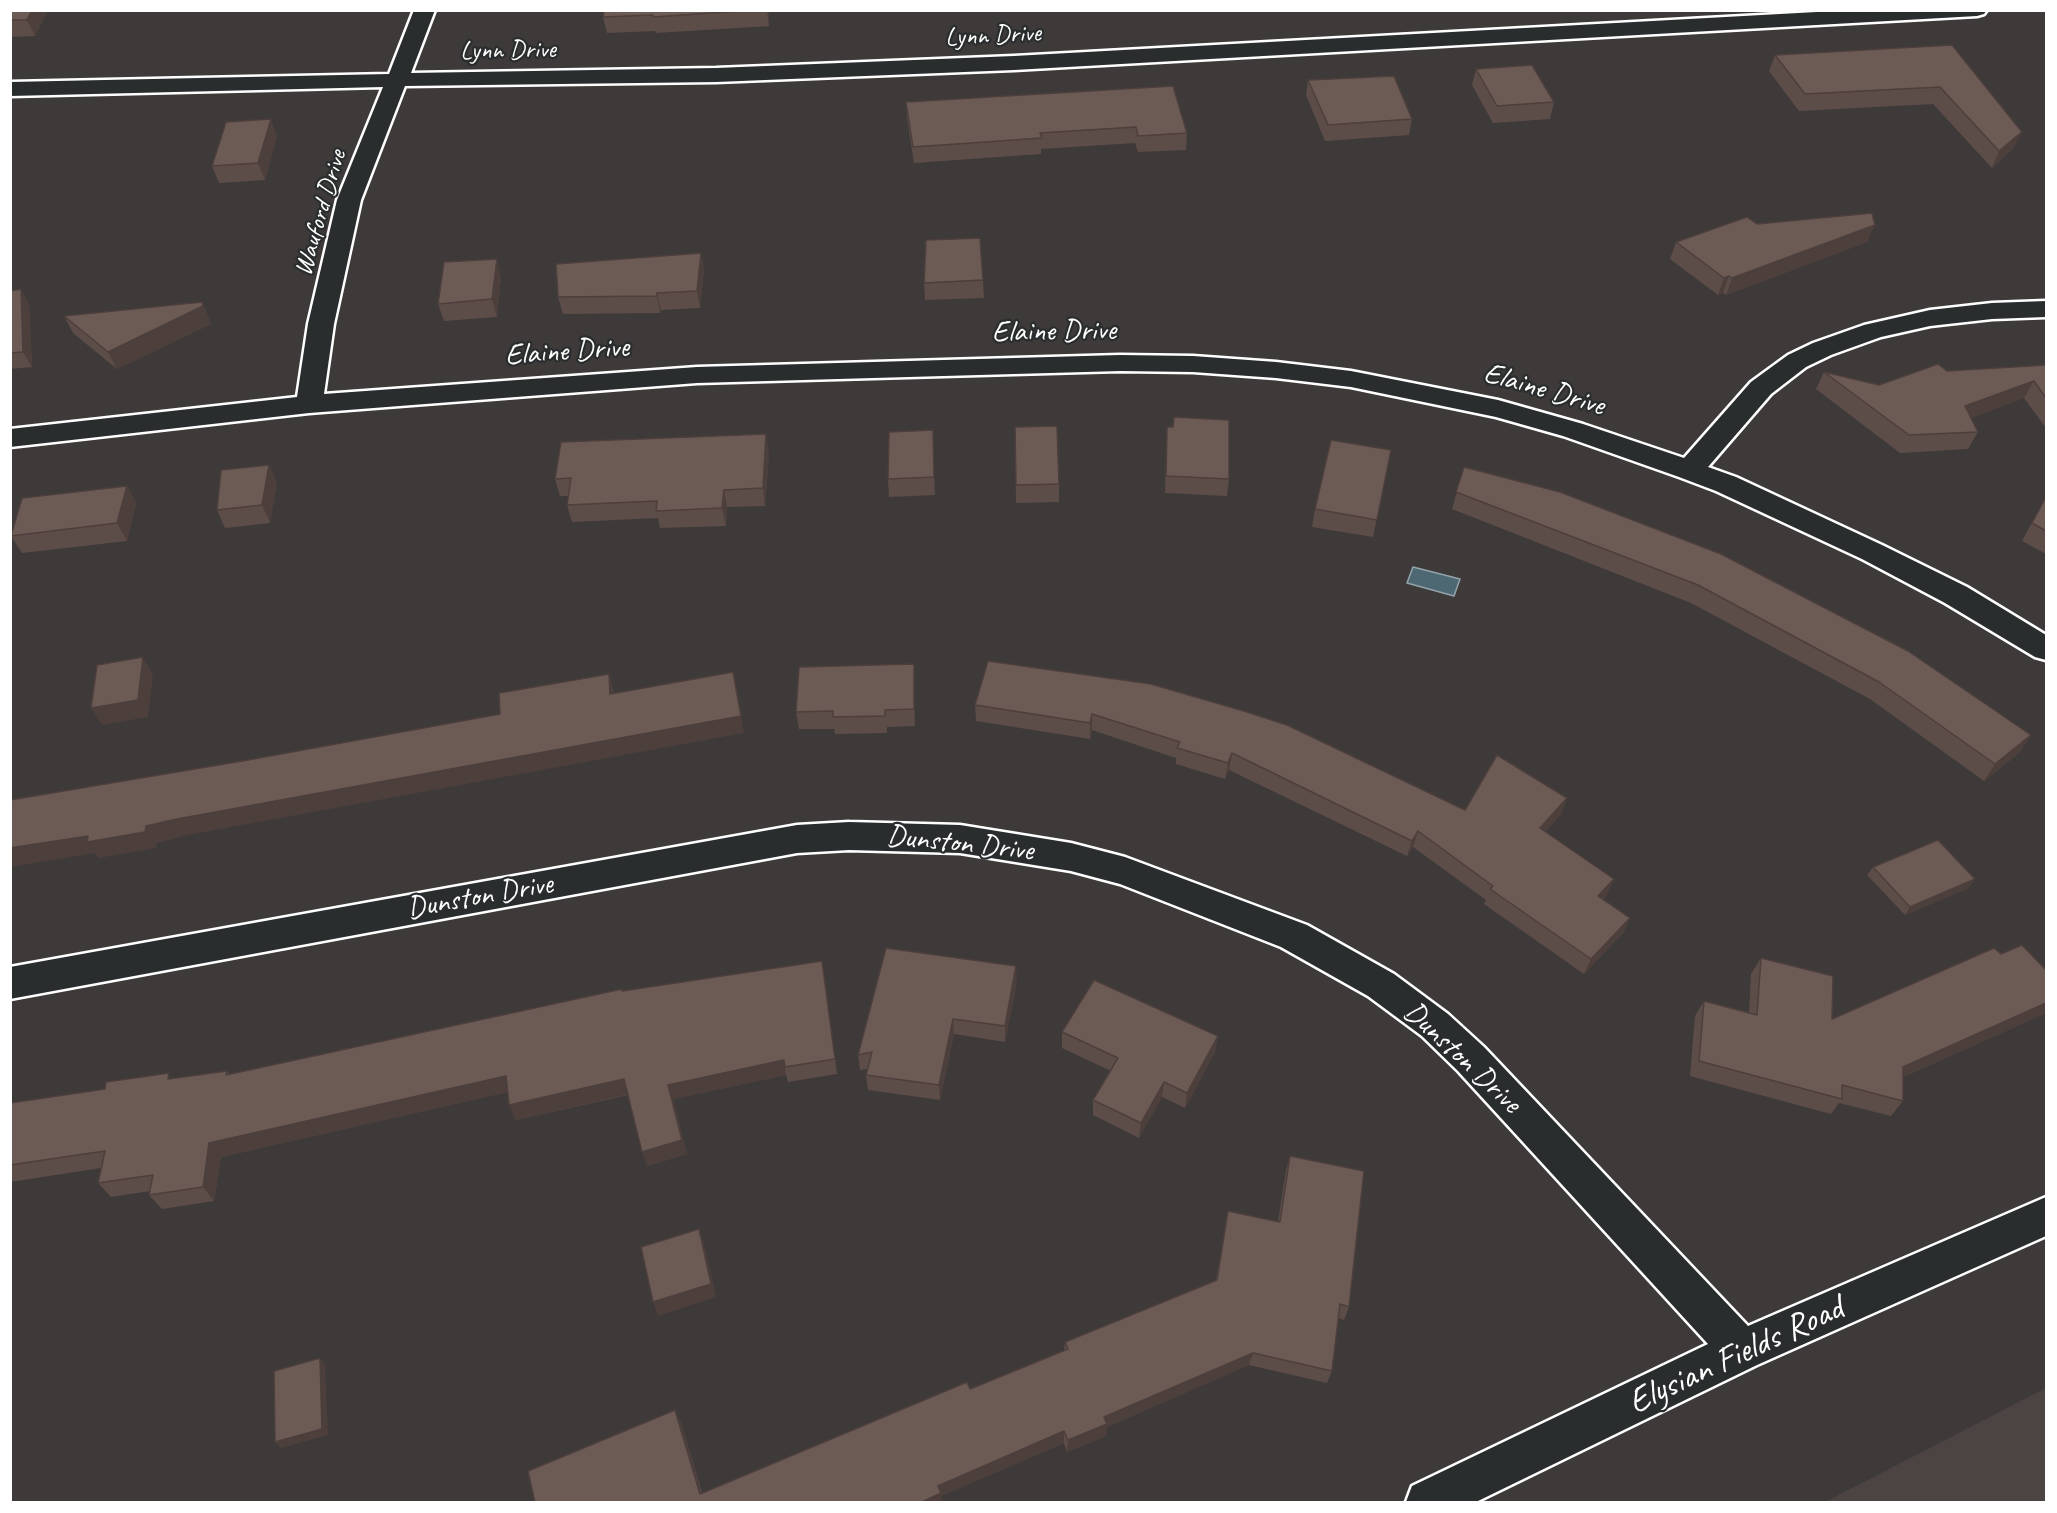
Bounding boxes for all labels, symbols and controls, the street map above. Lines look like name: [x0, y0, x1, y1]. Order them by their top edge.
street label: Lynn Drive: [944, 18, 1042, 54]
street label: Lynn Drive: [460, 35, 556, 67]
street label: Wauford Drive: [288, 147, 354, 279]
street label: Elaine Drive: [992, 313, 1116, 351]
street label: Elaine Drive: [504, 330, 630, 374]
street label: Elaine Drive: [1479, 356, 1609, 424]
street label: Dunston Drive: [885, 818, 1035, 870]
street label: Dunston Drive: [404, 866, 556, 928]
street label: Dunston Drive: [1396, 995, 1528, 1121]
street label: Elysian Fields Road: [1622, 1287, 1850, 1425]

